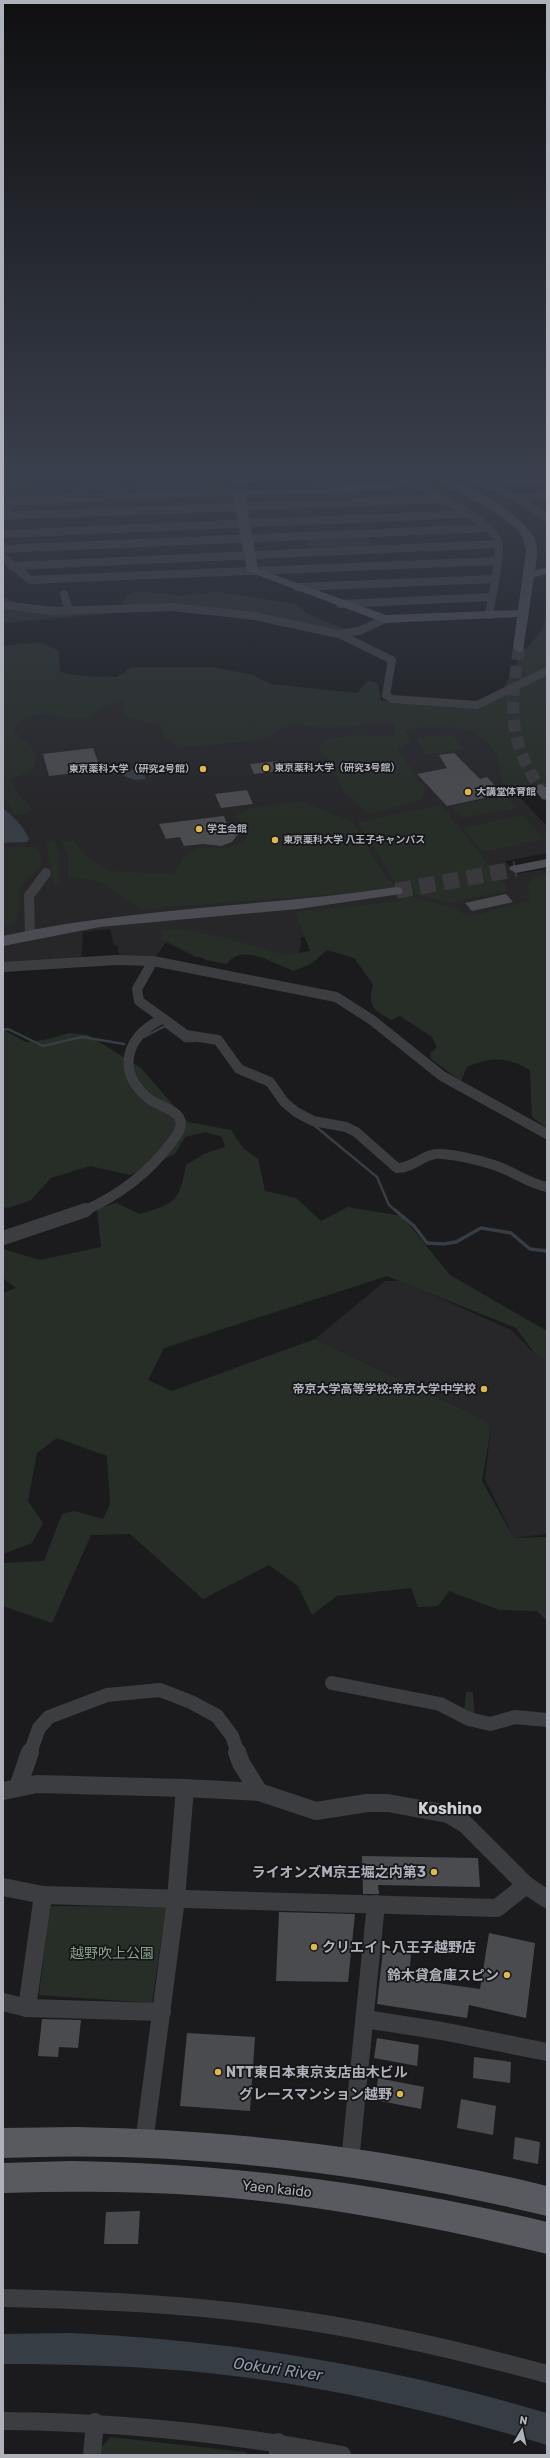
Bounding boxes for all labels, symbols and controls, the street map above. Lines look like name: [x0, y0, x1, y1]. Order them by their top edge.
place label: 東京薬科大学（研究3号館）: [274, 762, 401, 774]
place label: 東京薬科大学（研究2号館）: [69, 763, 195, 775]
marker: 東京薬科大学（研究3号館）: [261, 763, 271, 773]
marker: 東京薬科大学（研究2号館）: [198, 764, 208, 774]
place label: 大講堂体育館: [476, 786, 536, 798]
marker: 大講堂体育館: [463, 787, 473, 797]
place label: 学生会館: [207, 823, 247, 835]
marker: 学生会館: [194, 824, 204, 834]
place label: 東京薬科大学 八王子キャンパス: [283, 834, 425, 846]
marker: 東京薬科大学 八王子キャンパス: [270, 835, 280, 845]
place label: 帝京大学高等学校;帝京大学中学校: [292, 1382, 476, 1396]
marker: 帝京大学高等学校;帝京大学中学校: [479, 1384, 489, 1394]
district label: Koshino: [418, 1799, 482, 1818]
place label: ライオンズM京王堀之内第3: [251, 1864, 426, 1881]
marker: ライオンズM京王堀之内第3: [429, 1867, 439, 1877]
place label: クリエイト八王子越野店: [322, 1939, 476, 1956]
marker: クリエイト八王子越野店: [309, 1942, 319, 1952]
park label: 越野吹上公園: [70, 1945, 154, 1962]
place label: 鈴木貸倉庫スピン: [387, 1967, 499, 1984]
marker: 鈴木貸倉庫スピン: [502, 1970, 512, 1980]
place label: NTT東日本東京支店由木ビル: [226, 2064, 408, 2081]
marker: NTT東日本東京支店由木ビル: [213, 2067, 223, 2077]
place label: グレースマンション越野: [239, 2086, 392, 2103]
marker: グレースマンション越野: [395, 2089, 405, 2099]
street label: Yaen kaido: [241, 2177, 313, 2201]
water label: Ookuri River: [232, 2353, 325, 2385]
north arrow: [502, 2410, 542, 2450]
text: N: [519, 2414, 528, 2428]

